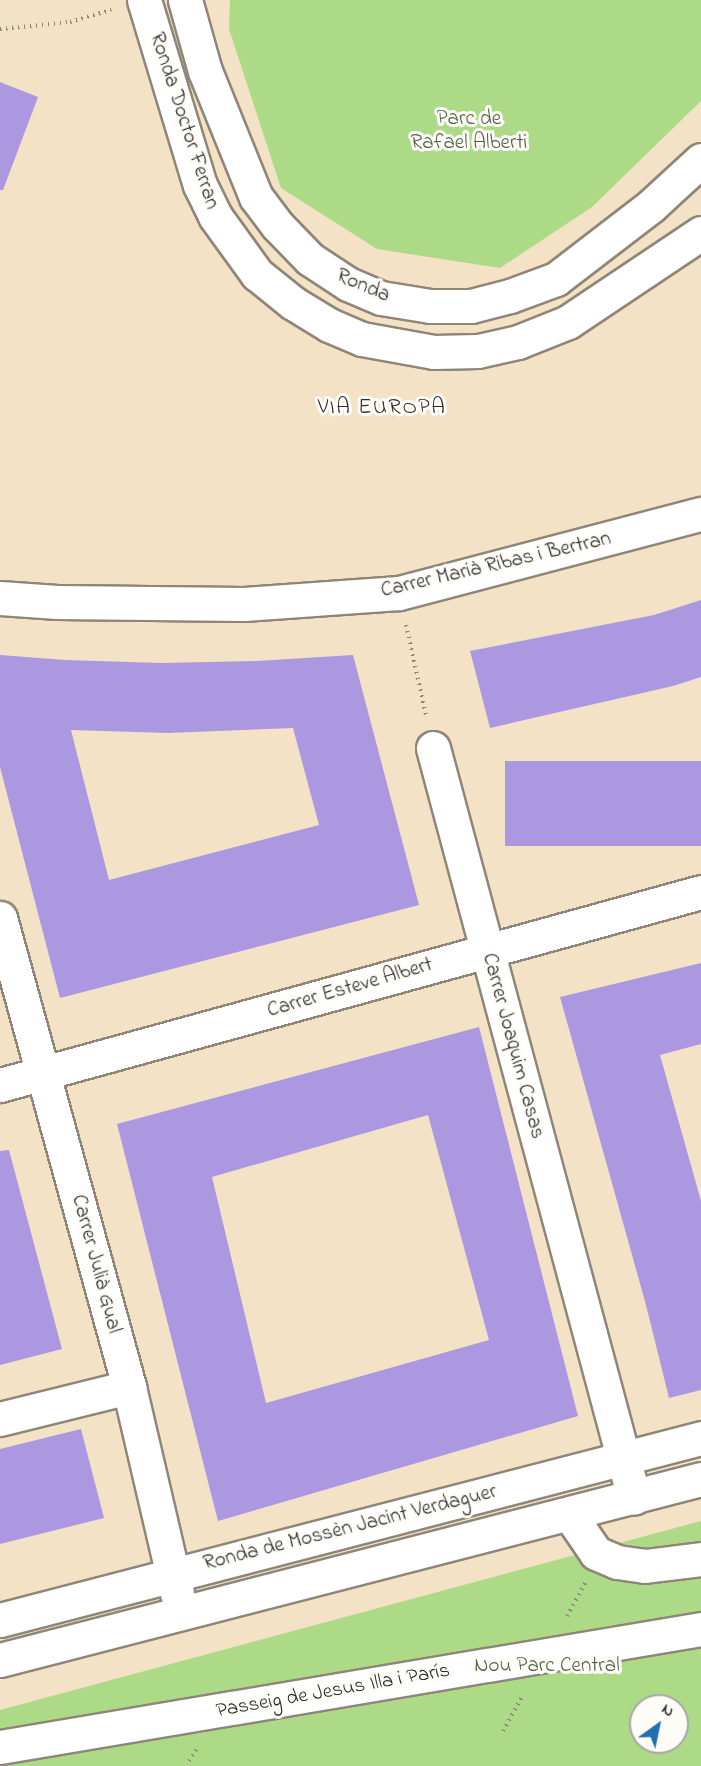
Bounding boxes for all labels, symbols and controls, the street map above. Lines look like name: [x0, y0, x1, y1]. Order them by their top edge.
street label: Ronda Doctor Ferran: [144, 29, 224, 213]
park label: Parc de Rafael Alberti: [411, 106, 527, 156]
street label: Ronda: [332, 263, 394, 309]
district label: VIA EUROPA: [318, 396, 446, 422]
street label: Carrer Marià Ribas i Bertran: [378, 526, 614, 604]
street label: Carrer Joaquim Casas: [476, 950, 550, 1142]
street label: Carrer Esteve Albert: [264, 952, 436, 1024]
street label: Carrer Julià Gual: [65, 1192, 127, 1336]
street label: Ronda de Mossèn Jacint Verdaguer: [201, 1479, 499, 1577]
park label: Nou Parc Central: [474, 1653, 620, 1679]
street label: Passeig de Jesus Illa i París: [214, 1658, 452, 1724]
north arrow: [629, 1694, 689, 1754]
text: N: [657, 1698, 679, 1724]

